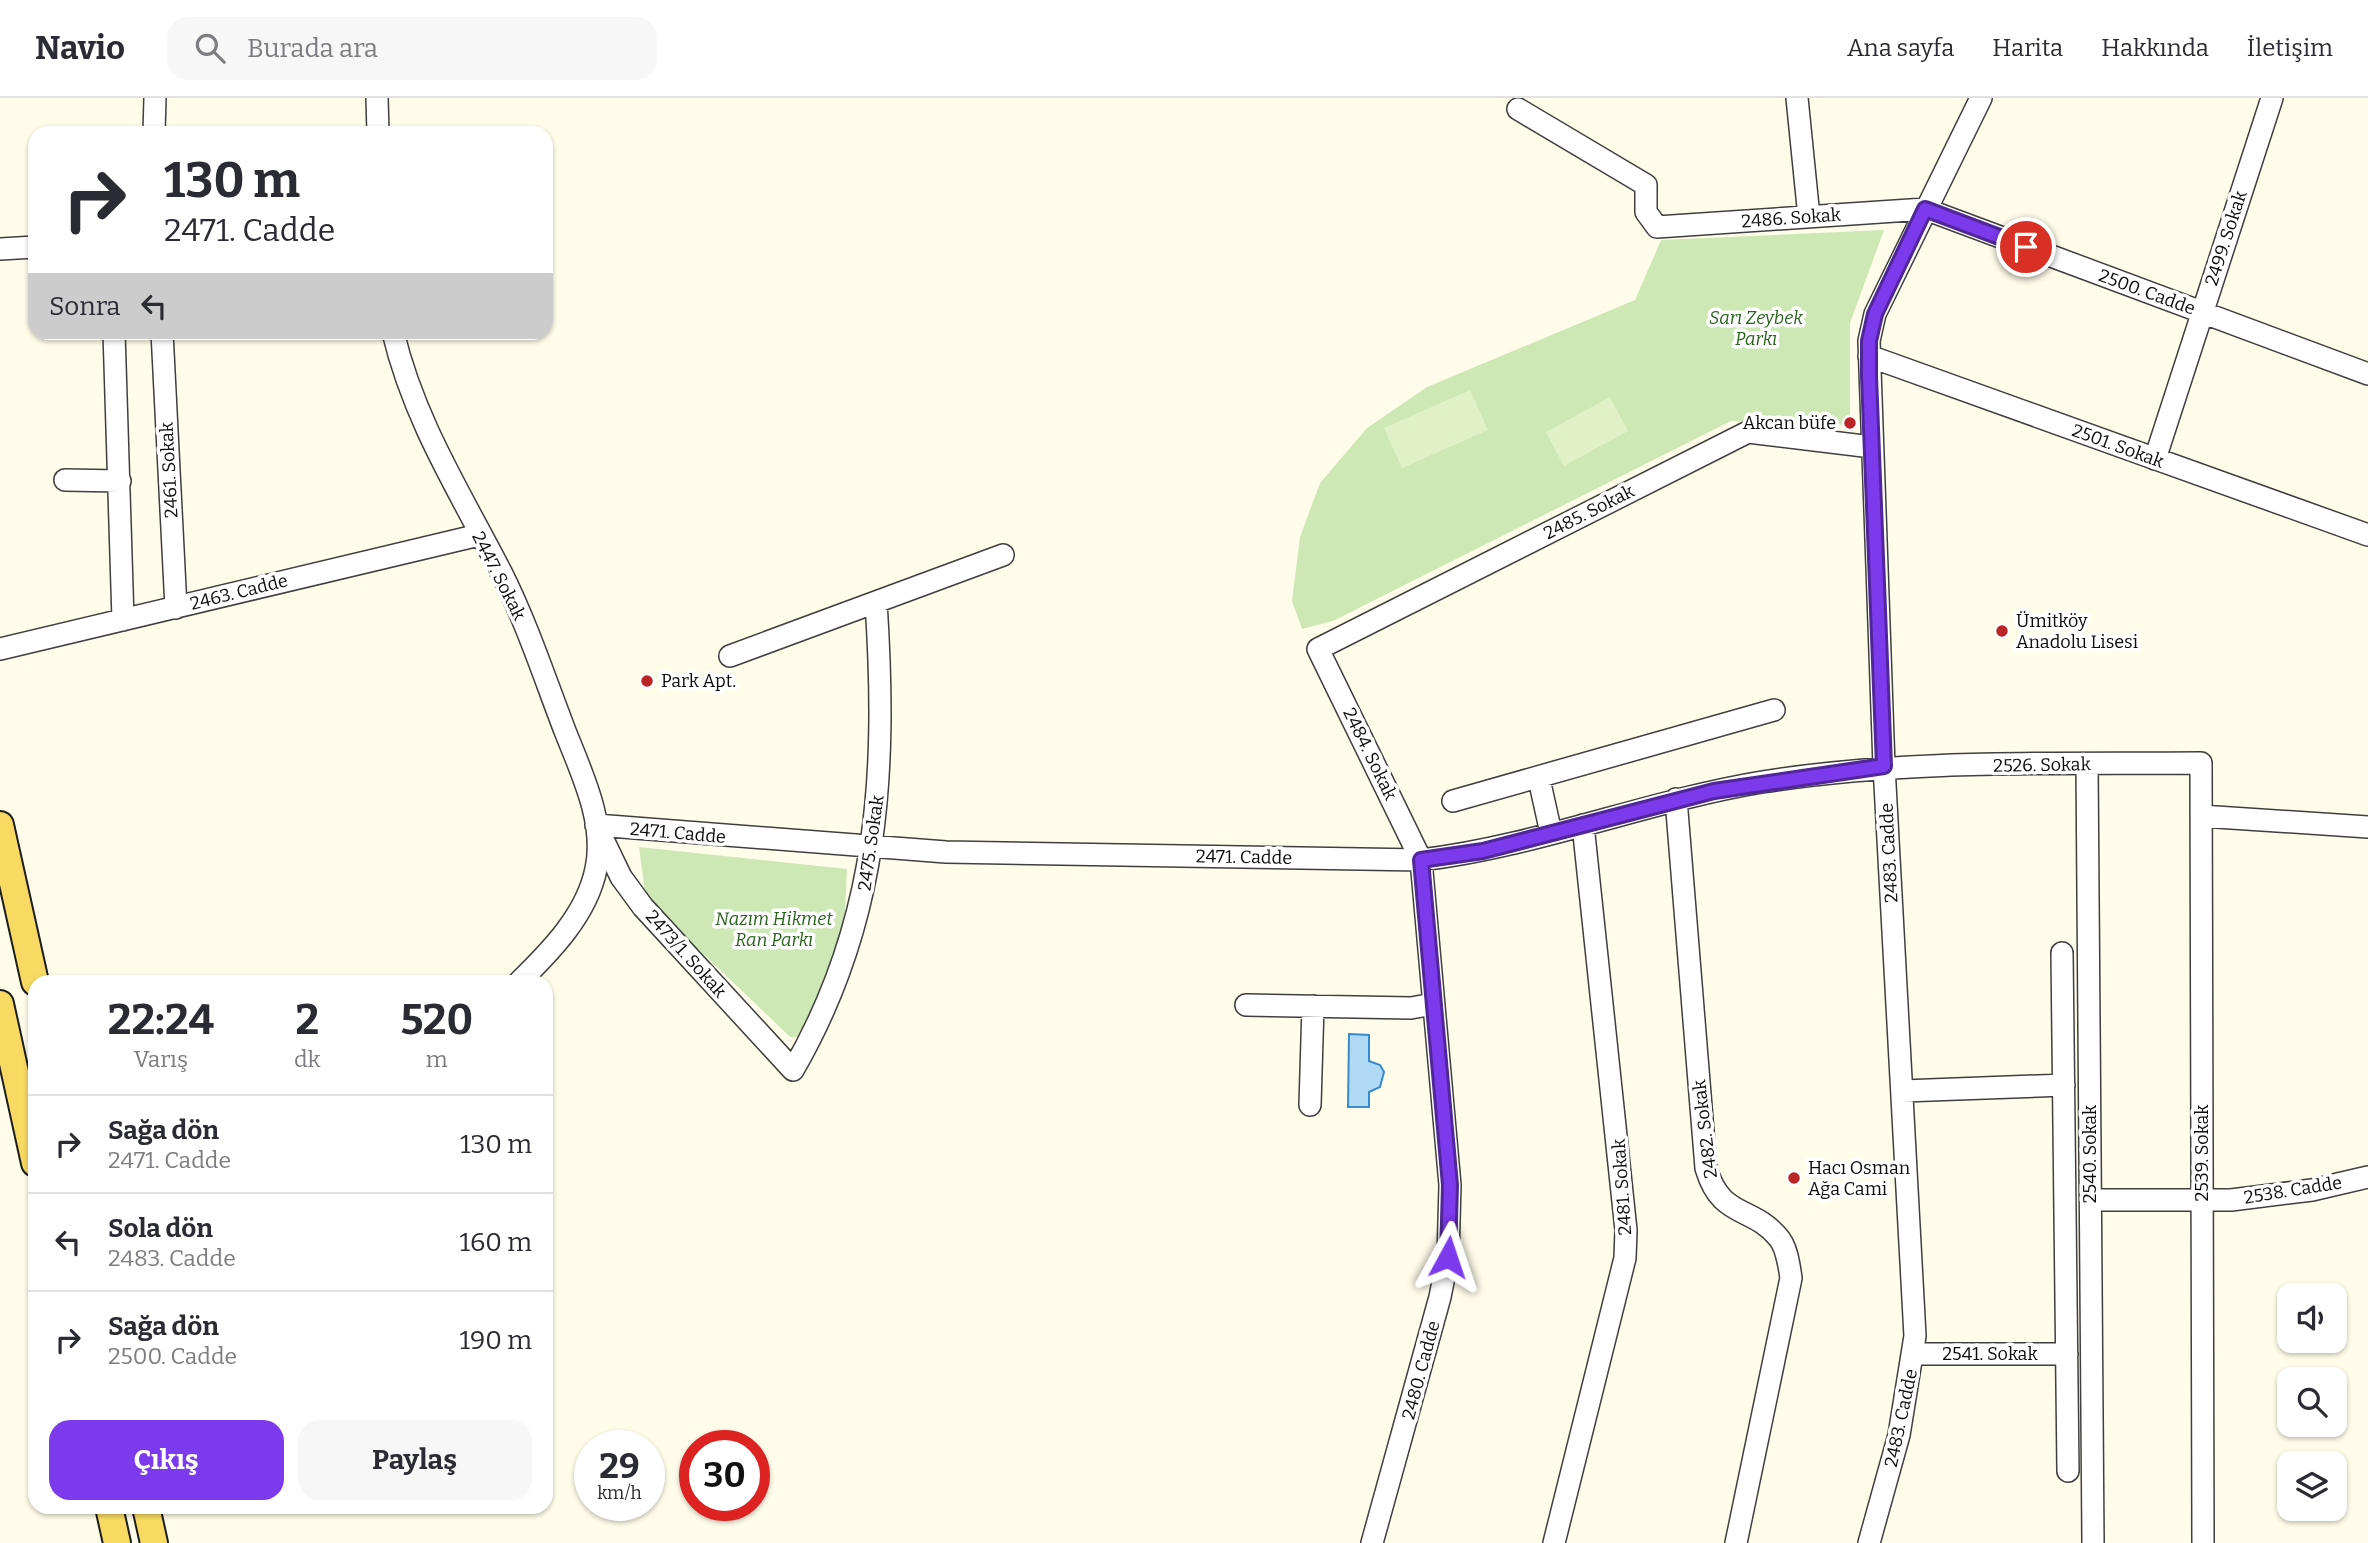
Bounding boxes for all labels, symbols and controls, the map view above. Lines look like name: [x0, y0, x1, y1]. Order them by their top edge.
search box: [167, 17, 657, 80]
text: Navio: [35, 28, 125, 68]
icon: search: [191, 29, 229, 67]
text: Burada ara: [247, 33, 378, 64]
text: Ana sayfa: [1847, 34, 1954, 62]
text: Harita: [1992, 34, 2063, 62]
text: Hakkında: [2101, 34, 2209, 62]
text: İletişim: [2247, 34, 2333, 62]
text: 130 m: [164, 151, 300, 210]
icon: right: [49, 154, 140, 245]
street label: 2499. Sokak: [2200, 187, 2252, 288]
street label: 2486. Sokak: [1740, 203, 1842, 232]
text: 2471. Cadde: [164, 211, 335, 249]
pin: [1996, 217, 2056, 277]
icon: arrive: [2007, 228, 2045, 266]
street label: 2500. Cadde: [2096, 264, 2198, 320]
icon: left: [135, 287, 173, 325]
text: Sonra: [49, 291, 121, 322]
park label: Sarı Zeybek Parkı: [1709, 307, 1803, 350]
place label: Akcan büfe: [1743, 412, 1836, 434]
marker: Akcan büfe: [1842, 415, 1858, 431]
street label: 2501. Sokak: [2069, 419, 2168, 473]
street label: 2461. Sokak: [155, 421, 182, 519]
street label: 2485. Sokak: [1540, 479, 1639, 544]
street label: 2447. Sokak: [467, 528, 531, 625]
street label: 2463. Cadde: [188, 569, 290, 615]
place label: Ümitköy Anadolu Lisesi: [2016, 610, 2138, 653]
marker: Ümitköy Anadolu Lisesi: [1994, 623, 2010, 639]
place label: Park Apt.: [661, 670, 736, 692]
marker: Park Apt.: [639, 673, 655, 689]
street label: 2484. Sokak: [1338, 704, 1402, 804]
street label: 2526. Sokak: [1993, 753, 2092, 777]
street label: 2475. Sokak: [853, 793, 889, 892]
street label: 2483. Cadde: [1875, 803, 1903, 903]
street label: 2471. Cadde: [629, 818, 727, 848]
street label: 2471. Cadde: [1196, 845, 1292, 869]
street label: 2473/1. Sokak: [641, 906, 732, 1003]
park label: Nazım Hikmet Ran Parkı: [715, 908, 833, 951]
text: 22:24: [108, 995, 214, 1045]
text: 2: [295, 995, 319, 1045]
text: 520: [400, 995, 473, 1045]
text: Varış: [134, 1045, 188, 1073]
text: dk: [294, 1045, 321, 1073]
text: m: [426, 1045, 448, 1073]
street label: 2482. Sokak: [1688, 1078, 1722, 1179]
street label: 2540. Sokak: [2079, 1104, 2101, 1203]
street label: 2539. Sokak: [2191, 1104, 2213, 1201]
text: Sağa dön: [108, 1115, 219, 1146]
icon: right: [49, 1125, 87, 1163]
text: 130 m: [460, 1129, 532, 1160]
street label: 2481. Sokak: [1608, 1137, 1636, 1236]
text: 2471. Cadde: [108, 1146, 231, 1174]
place label: Hacı Osman Ağa Cami: [1808, 1157, 1911, 1200]
marker: Hacı Osman Ağa Cami: [1786, 1170, 1802, 1186]
street label: 2538. Cadde: [2242, 1171, 2344, 1209]
text: Sola dön: [108, 1213, 213, 1244]
position arrow: [1411, 1220, 1485, 1294]
icon: left: [49, 1223, 87, 1261]
text: 160 m: [460, 1227, 532, 1258]
text: 2483. Cadde: [108, 1244, 236, 1272]
map controls: [2277, 1283, 2347, 1521]
button: sound: [2277, 1283, 2347, 1353]
text: Sağa dön: [108, 1311, 219, 1342]
street label: 2480. Cadde: [1397, 1318, 1445, 1422]
icon: right: [49, 1321, 87, 1359]
text: 190 m: [460, 1325, 532, 1356]
text: 2500. Cadde: [108, 1342, 237, 1370]
street label: 2541. Sokak: [1942, 1343, 2038, 1365]
street label: 2483. Cadde: [1880, 1367, 1922, 1469]
button: search: [2277, 1367, 2347, 1437]
button: Çıkış: [49, 1420, 284, 1500]
button: Paylaş: [298, 1420, 532, 1500]
speed limit sign: 30: [679, 1430, 770, 1521]
text: 29: [599, 1445, 640, 1487]
button: layers: [2277, 1451, 2347, 1521]
text: km/h: [597, 1482, 642, 1504]

